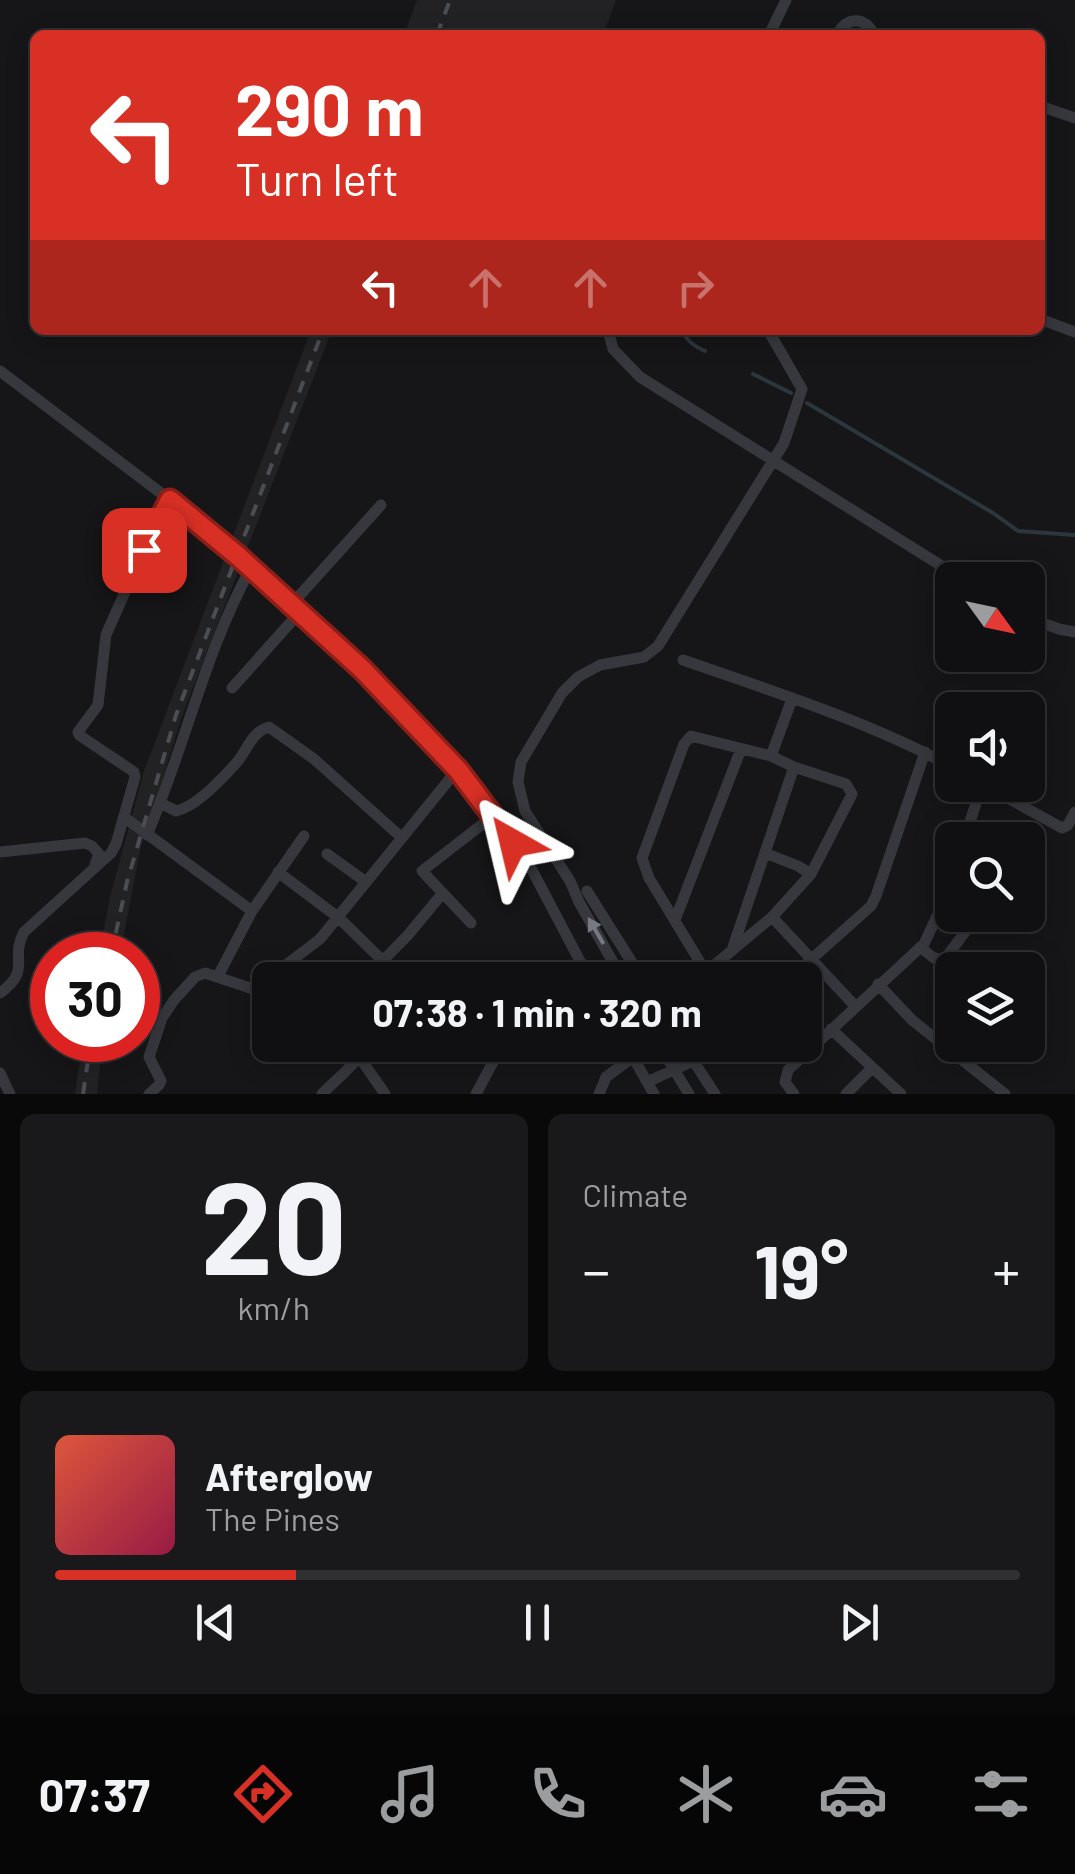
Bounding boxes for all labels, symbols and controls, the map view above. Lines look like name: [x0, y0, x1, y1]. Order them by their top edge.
text: 290 m: [235, 66, 424, 150]
icon: left: [70, 70, 200, 200]
text: Turn left: [235, 151, 399, 205]
icon: left: [353, 260, 408, 315]
icon: ahead: [458, 260, 513, 315]
icon: ahead: [563, 260, 618, 315]
icon: right: [668, 260, 723, 315]
pin: [102, 508, 187, 593]
icon: arrive: [117, 523, 172, 578]
north arrow: [935, 562, 1045, 672]
map controls: [935, 562, 1045, 1062]
button: sound: [935, 692, 1045, 802]
position arrow: [461, 791, 565, 895]
button: search: [935, 822, 1045, 932]
one-way arrow: [588, 917, 605, 945]
speed limit sign: 30: [30, 932, 160, 1062]
button: layers: [935, 952, 1045, 1062]
text: 07:38 · 1 min · 320 m: [372, 989, 702, 1035]
text: 20: [200, 1145, 347, 1301]
text: Climate: [583, 1175, 688, 1213]
text: 19°: [754, 1224, 849, 1314]
text: −: [583, 1236, 610, 1302]
text: +: [992, 1236, 1020, 1302]
text: km/h: [238, 1288, 310, 1326]
text: Afterglow: [205, 1453, 373, 1499]
text: The Pines: [205, 1499, 340, 1537]
icon: previous: [188, 1595, 243, 1650]
icon: pause: [510, 1595, 565, 1650]
icon: next: [832, 1595, 887, 1650]
icon: directions: [228, 1759, 298, 1829]
icon: music: [375, 1759, 445, 1829]
icon: phone: [523, 1759, 593, 1829]
icon: climate: [671, 1759, 741, 1829]
icon: car: [818, 1759, 888, 1829]
icon: filters: [966, 1759, 1036, 1829]
text: 07:37: [39, 1767, 150, 1821]

